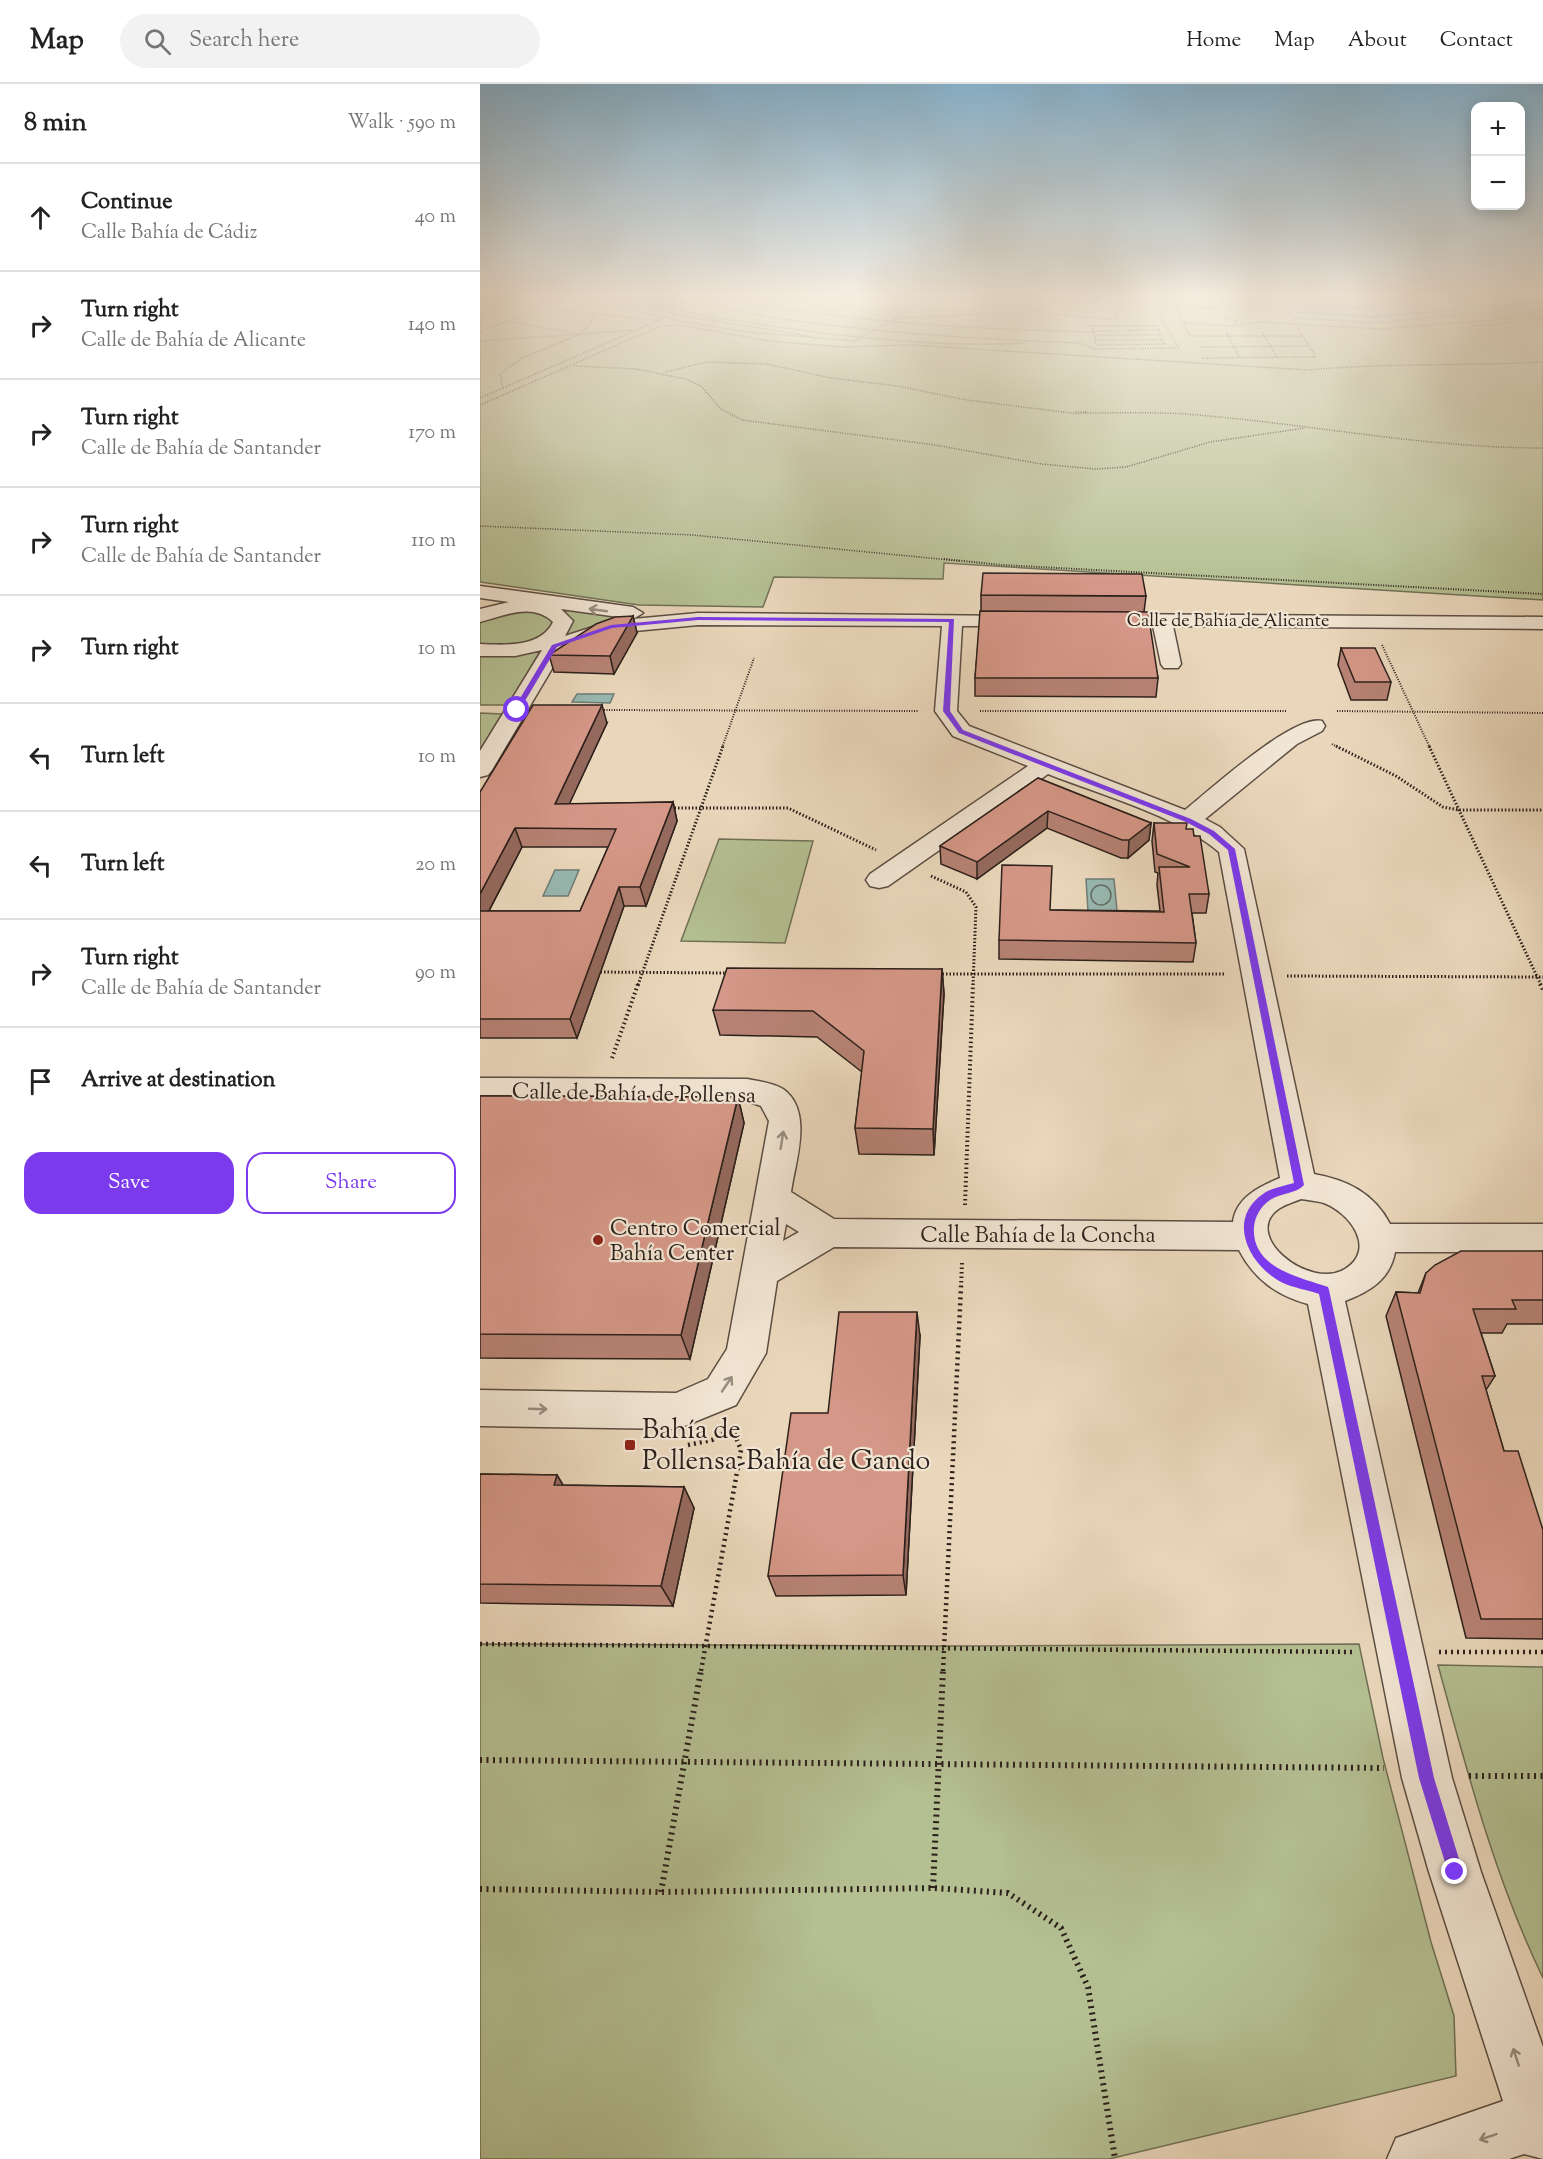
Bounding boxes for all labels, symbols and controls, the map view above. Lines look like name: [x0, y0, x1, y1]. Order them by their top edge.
search box: [120, 14, 540, 68]
text: Map: [30, 21, 84, 61]
icon: search: [141, 25, 174, 58]
text: Search here: [189, 25, 299, 57]
text: Home: [1186, 26, 1241, 56]
text: Map: [1274, 26, 1315, 56]
text: About: [1348, 26, 1407, 56]
text: Contact: [1440, 26, 1513, 56]
map controls: [1471, 102, 1525, 210]
button: +: [1471, 102, 1525, 156]
text: 8 min: [24, 105, 87, 142]
text: Walk · 590 m: [348, 109, 456, 138]
button: −: [1471, 156, 1525, 210]
text: Continue: [81, 187, 172, 219]
icon: ahead: [24, 201, 57, 234]
text: 40 m: [415, 203, 456, 232]
text: Calle Bahía de Cádiz: [81, 219, 257, 248]
text: Turn right: [81, 295, 178, 327]
icon: right: [24, 309, 57, 342]
text: 140 m: [408, 311, 456, 340]
text: Calle de Bahía de Alicante: [81, 327, 306, 356]
text: Turn right: [81, 403, 178, 435]
icon: right: [24, 417, 57, 450]
text: 170 m: [408, 419, 456, 448]
text: Calle de Bahía de Santander: [81, 435, 321, 464]
text: Turn right: [81, 511, 178, 543]
icon: right: [24, 525, 57, 558]
text: 110 m: [411, 527, 456, 556]
text: Calle de Bahía de Santander: [81, 543, 321, 572]
one-way arrow: [588, 604, 608, 615]
street label: Calle de Bahía de Alicante: [1127, 609, 1329, 635]
icon: right: [24, 633, 57, 666]
text: Turn right: [81, 633, 178, 665]
text: 10 m: [418, 635, 456, 664]
route start: [503, 696, 529, 722]
icon: left: [24, 741, 57, 774]
text: Turn left: [81, 741, 164, 773]
text: 10 m: [418, 743, 456, 772]
icon: left: [24, 849, 57, 882]
text: Turn left: [81, 849, 164, 881]
text: 20 m: [415, 851, 456, 880]
text: Turn right: [81, 943, 178, 975]
icon: right: [24, 957, 57, 990]
text: 90 m: [415, 959, 456, 988]
text: Calle de Bahía de Santander: [81, 975, 321, 1004]
icon: arrive: [24, 1065, 57, 1098]
text: Arrive at destination: [81, 1065, 276, 1097]
street label: Calle de Bahía de Pollensa: [512, 1077, 756, 1113]
one-way arrow: [777, 1131, 788, 1150]
button: Save: [24, 1152, 234, 1214]
button: Share: [246, 1152, 456, 1214]
place label: Centro Comercial Bahía Center: [610, 1214, 781, 1271]
street label: Calle Bahía de la Concha: [920, 1221, 1156, 1253]
marker: Centro Comercial Bahía Center: [591, 1233, 605, 1247]
one-way arrow: [720, 1375, 733, 1392]
one-way arrow: [528, 1404, 548, 1415]
place label: Bahía de Pollensa-Bahía de Gando: [642, 1412, 930, 1482]
marker: Bahía de Pollensa-Bahía de Gando: [623, 1438, 637, 1452]
route end: [1441, 1858, 1467, 1884]
one-way arrow: [1510, 2048, 1521, 2067]
one-way arrow: [1479, 2132, 1498, 2143]

